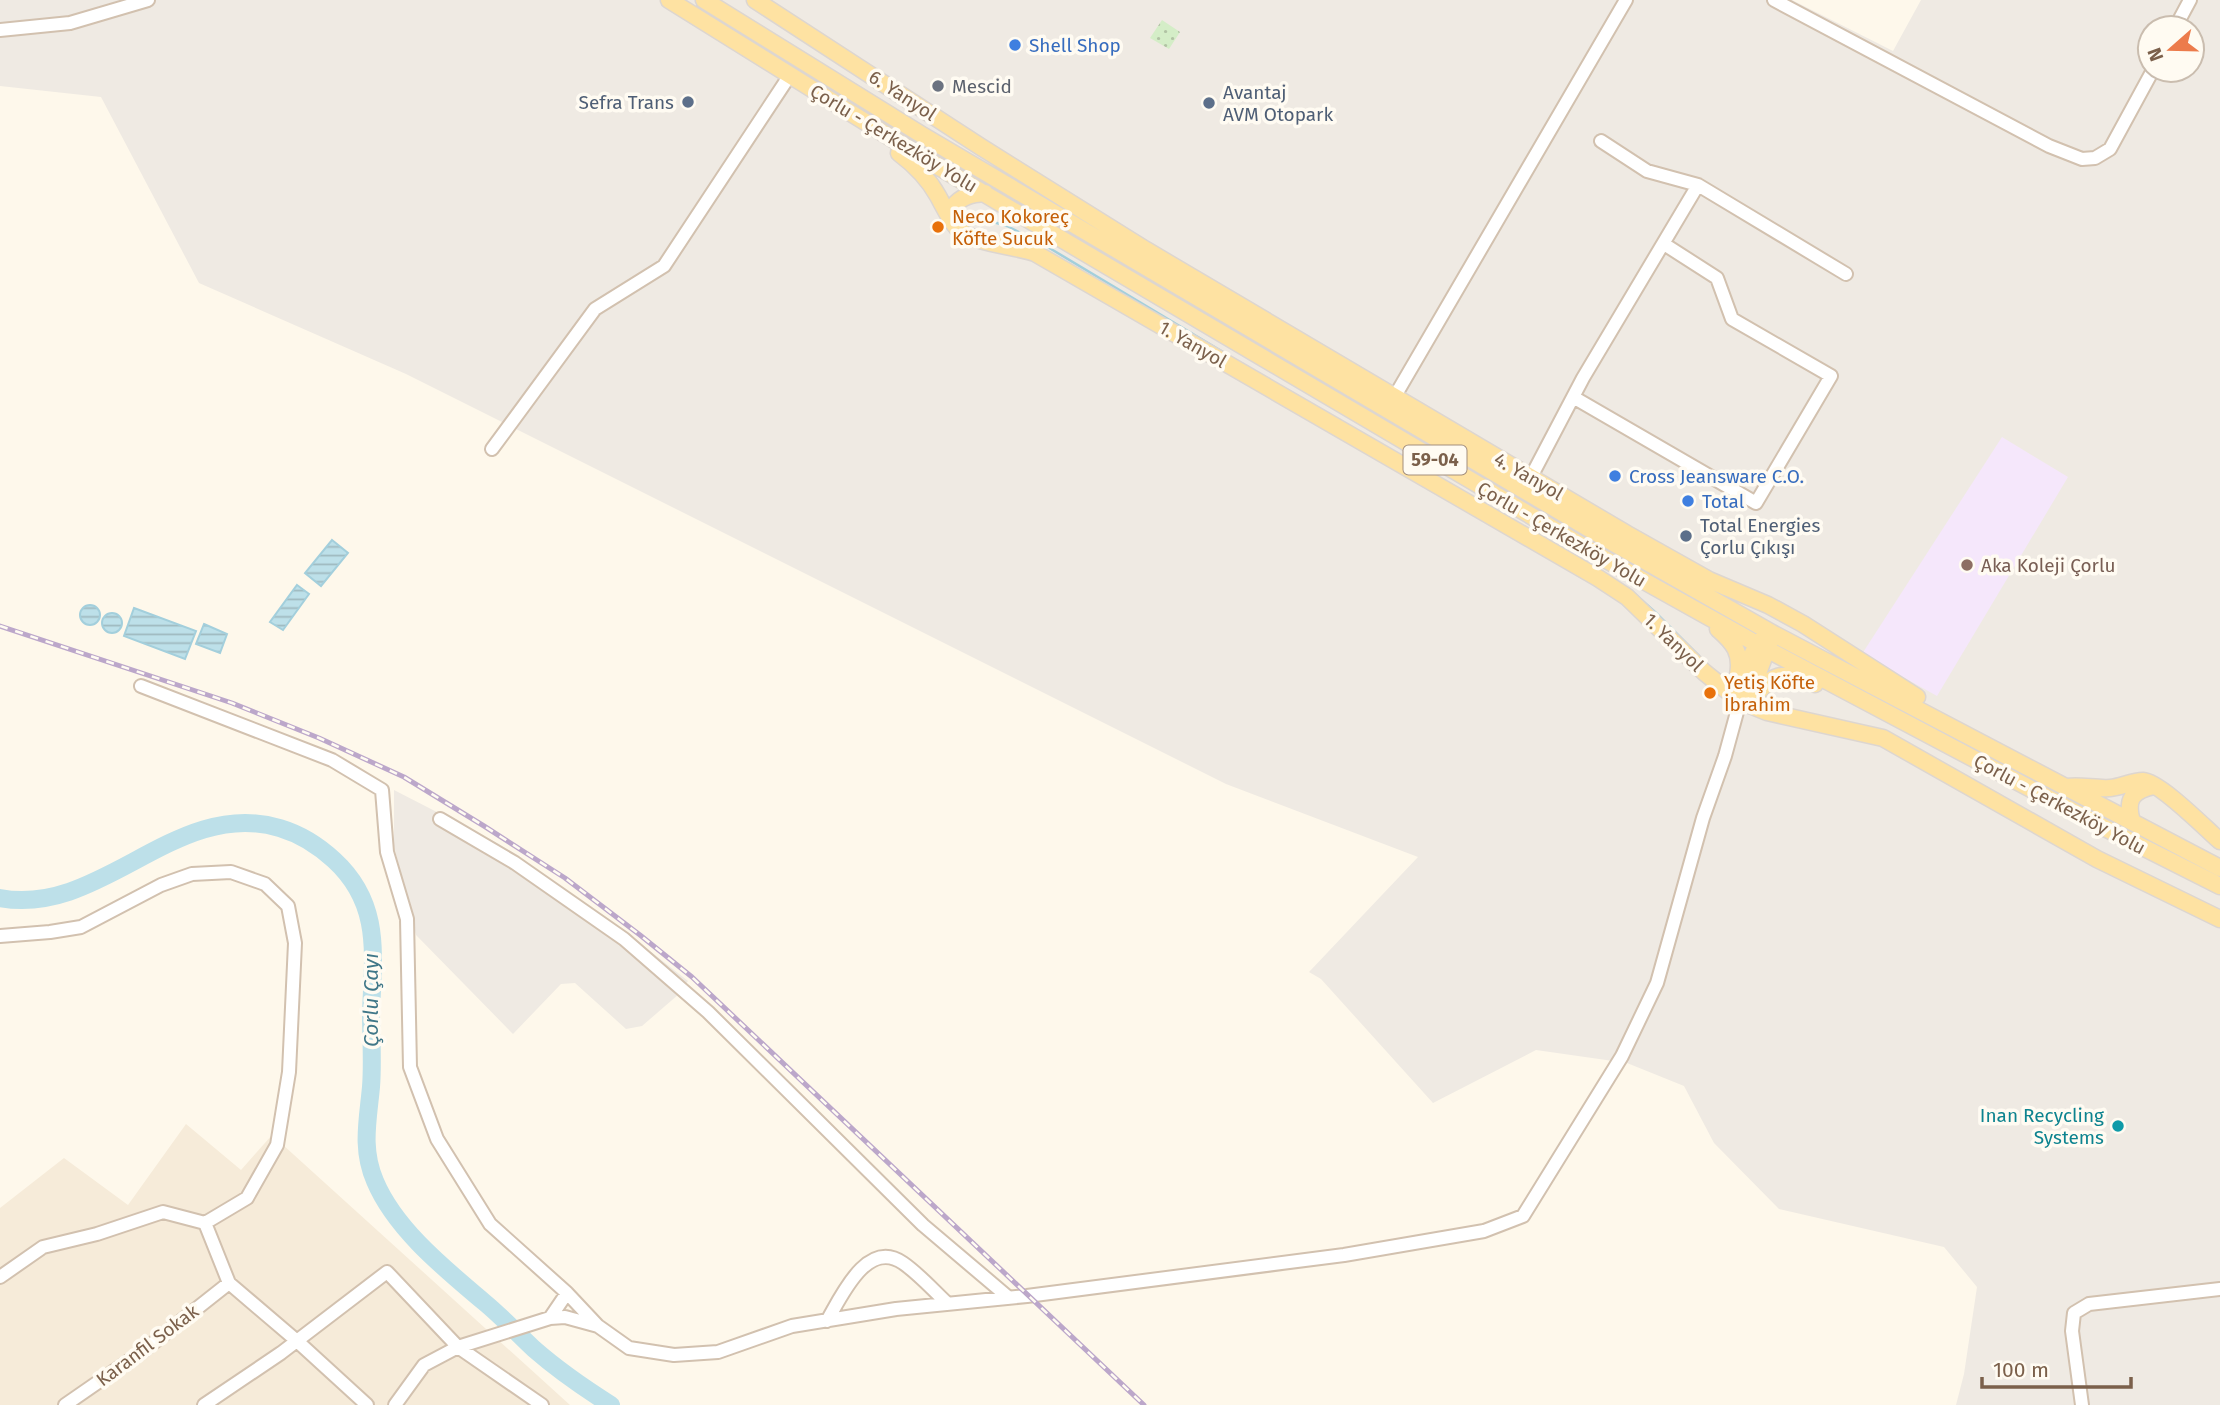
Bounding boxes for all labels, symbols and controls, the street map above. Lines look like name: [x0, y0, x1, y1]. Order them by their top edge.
north arrow: [2136, 14, 2206, 84]
place label: Shell Shop: [1029, 34, 1121, 57]
marker: Shell Shop: [1007, 37, 1023, 53]
text: N: [2143, 45, 2168, 65]
street label: 6. Yanyol: [865, 65, 941, 126]
place label: Mescid: [952, 75, 1012, 98]
marker: Mescid: [930, 78, 946, 94]
street label: Çorlu - Çerkezköy Yolu: [806, 79, 982, 197]
place label: Avantaj AVM Otopark: [1223, 81, 1333, 126]
place label: Sefra Trans: [579, 91, 674, 114]
marker: Sefra Trans: [680, 94, 696, 110]
marker: Avantaj AVM Otopark: [1201, 95, 1217, 111]
place label: Neco Kokoreç Köfte Sucuk: [952, 205, 1069, 250]
marker: Neco Kokoreç Köfte Sucuk: [930, 219, 946, 235]
street label: 1. Yanyol: [1155, 316, 1231, 373]
road number: 59-04: [1404, 446, 1466, 474]
street label: 4. Yanyol: [1490, 447, 1568, 506]
place label: Cross Jeansware C.O.: [1629, 465, 1804, 488]
marker: Cross Jeansware C.O.: [1607, 468, 1623, 484]
street label: Çorlu - Çerkezköy Yolu: [1473, 477, 1650, 592]
place label: Total: [1702, 490, 1745, 513]
marker: Total: [1680, 493, 1696, 509]
place label: Total Energies Çorlu Çıkışı: [1700, 514, 1820, 559]
marker: Total Energies Çorlu Çıkışı: [1678, 528, 1694, 544]
place label: Aka Koleji Çorlu: [1981, 554, 2116, 577]
marker: Aka Koleji Çorlu: [1959, 557, 1975, 573]
street label: 1. Yanyol: [1639, 608, 1709, 677]
place label: Yetiş Köfte İbrahim: [1724, 671, 1815, 716]
marker: Yetiş Köfte İbrahim: [1702, 685, 1718, 701]
street label: Çorlu - Çerkezköy Yolu: [1970, 749, 2150, 859]
water label: Çorlu Çayı: [358, 953, 384, 1047]
place label: Inan Recycling Systems: [1980, 1104, 2104, 1149]
marker: Inan Recycling Systems: [2110, 1118, 2126, 1134]
street label: Karanfil Sokak: [92, 1299, 203, 1391]
scale bar: [1982, 1346, 2131, 1390]
text: 100 m: [1993, 1357, 2049, 1383]

